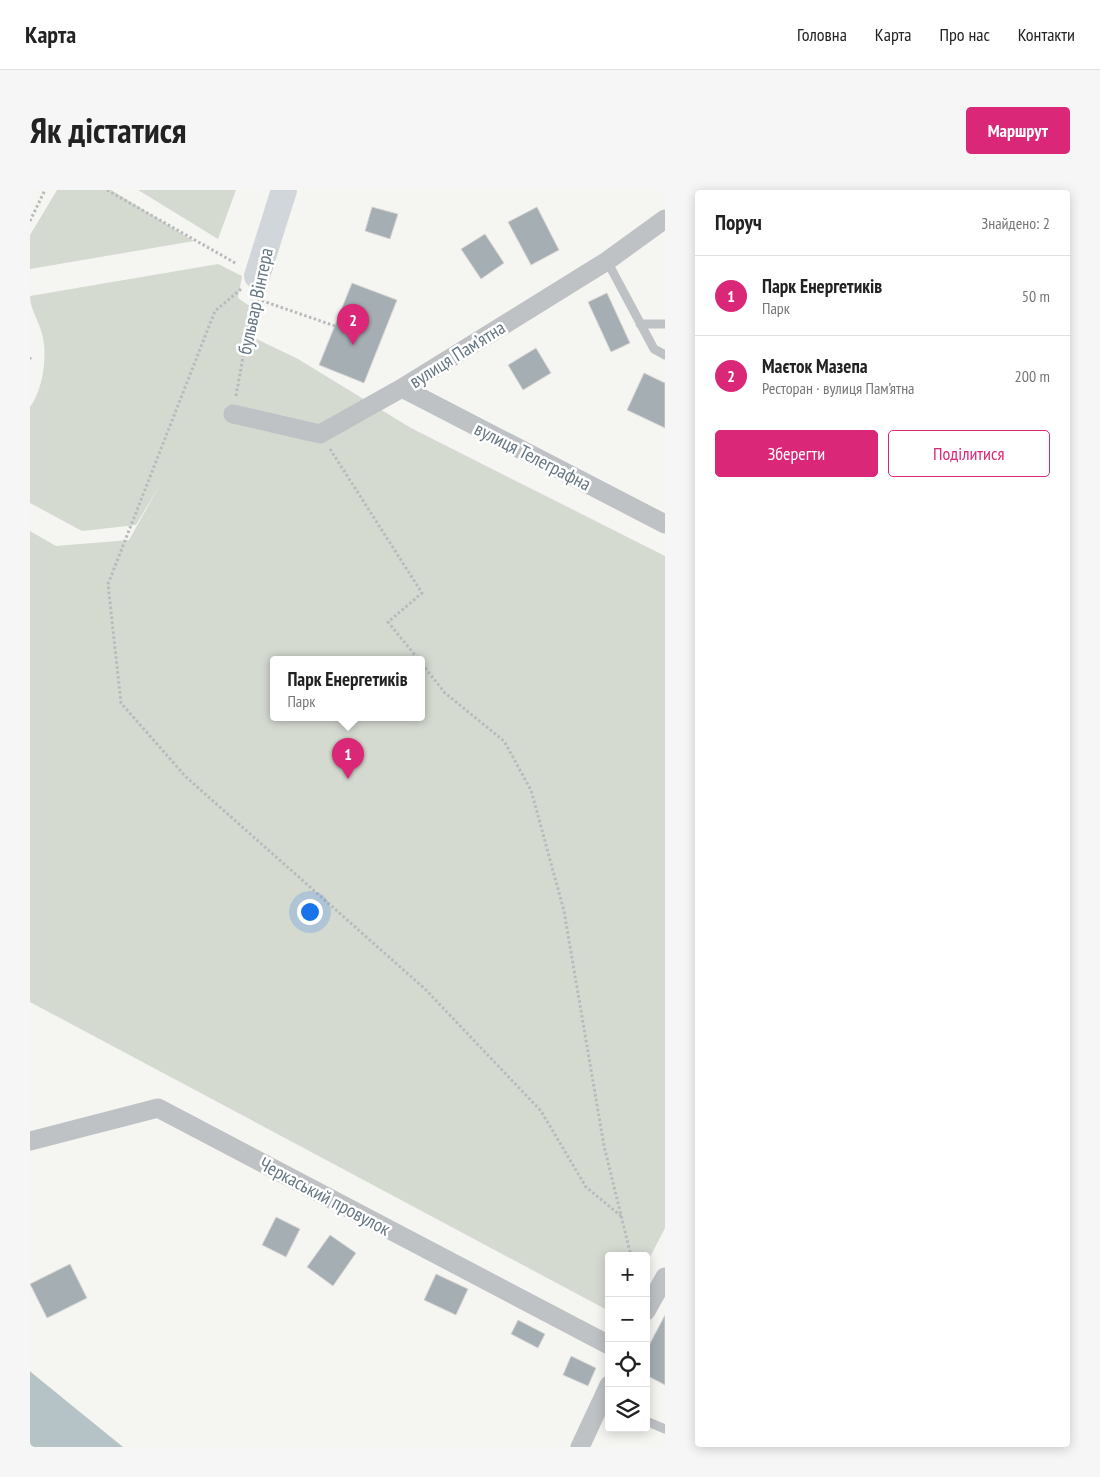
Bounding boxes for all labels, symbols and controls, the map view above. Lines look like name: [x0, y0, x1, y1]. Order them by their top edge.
text: Карта: [25, 19, 76, 50]
text: Головна: [797, 23, 847, 46]
text: Карта: [875, 23, 912, 46]
text: Про нас: [940, 23, 990, 46]
text: Контакти: [1018, 23, 1075, 46]
text: Як дістатися: [30, 107, 186, 153]
button: Маршрут: [966, 107, 1070, 154]
text: Поруч: [715, 209, 762, 236]
text: Знайдено: 2: [981, 213, 1050, 233]
street label: бульвар Вінтера: [232, 246, 278, 356]
text: Парк Енергетиків: [762, 274, 882, 298]
text: 1: [727, 286, 735, 306]
text: 50 m: [1022, 286, 1050, 306]
text: Парк: [762, 298, 790, 318]
pin: 2: [337, 304, 369, 345]
street label: вулиця Пам’ятна: [405, 315, 509, 393]
text: Маєток Мазепа: [762, 354, 868, 378]
text: 2: [727, 366, 735, 386]
text: 200 m: [1015, 366, 1050, 386]
text: Ресторан · вулиця Пам’ятна: [762, 378, 914, 398]
street label: вулиця Телеграфна: [471, 416, 595, 496]
button: Зберегти: [715, 430, 878, 477]
button: Поділитися: [888, 430, 1050, 477]
popup: [270, 656, 425, 721]
text: Парк Енергетиків: [287, 667, 408, 691]
text: Парк: [287, 691, 315, 711]
pin: 1: [332, 738, 364, 779]
your location: [297, 899, 323, 925]
street label: Черкаський провулок: [255, 1151, 395, 1241]
map controls: [605, 1252, 650, 1432]
button: +: [605, 1252, 650, 1297]
button: −: [605, 1297, 650, 1342]
button: locate: [605, 1342, 650, 1387]
button: layers: [605, 1387, 650, 1432]

